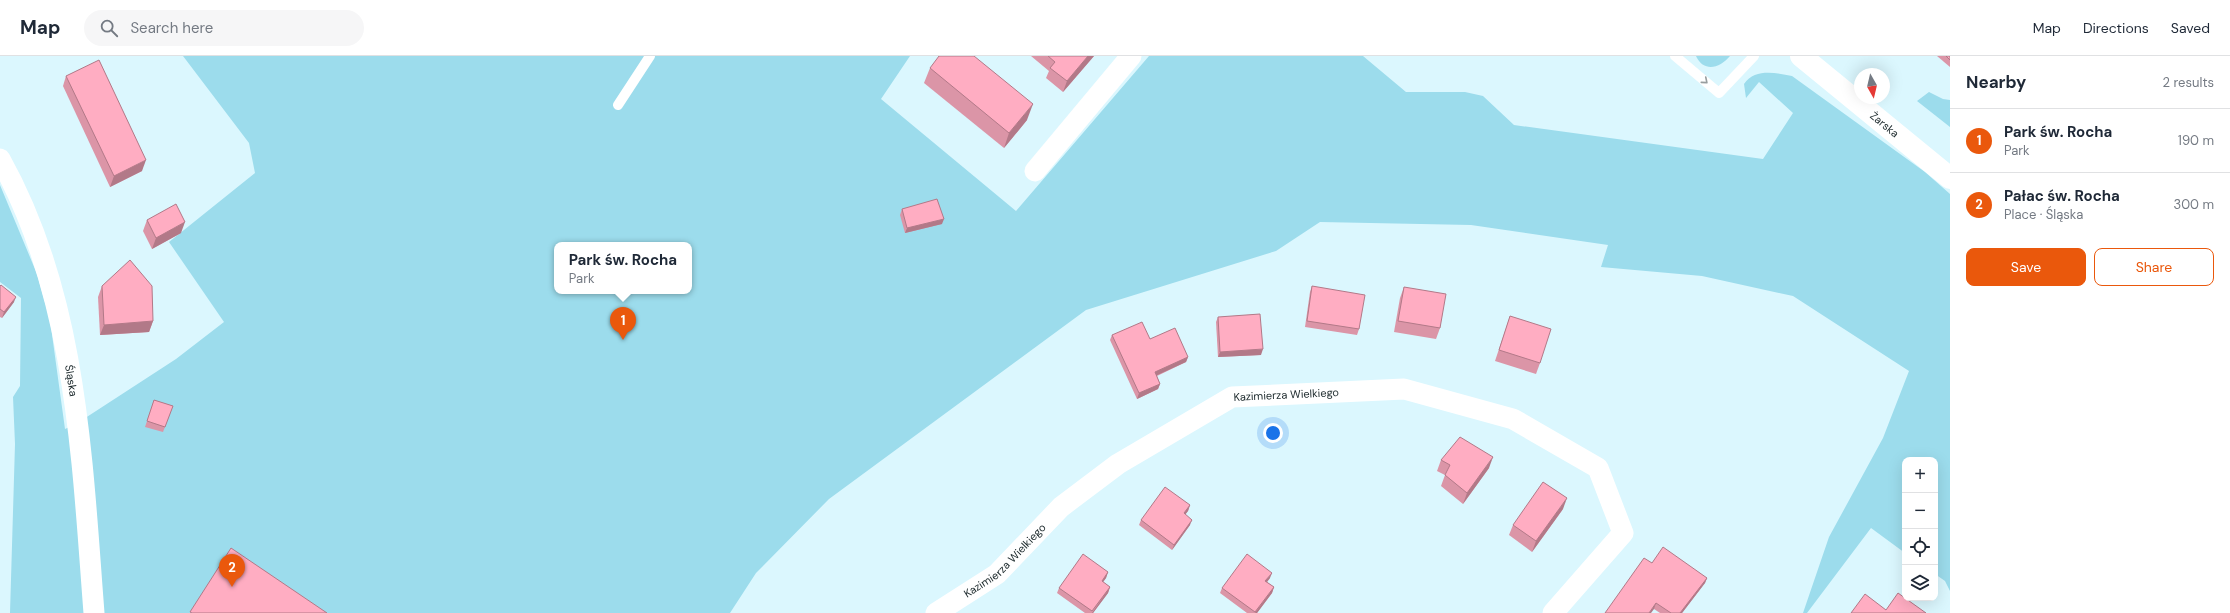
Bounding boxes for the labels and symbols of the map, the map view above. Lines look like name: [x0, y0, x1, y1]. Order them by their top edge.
north arrow: [1854, 68, 1890, 104]
one-way arrow: [1700, 77, 1707, 84]
street label: Żarska: [1867, 109, 1902, 140]
pin: 1: [610, 307, 636, 340]
street label: Śląska: [62, 364, 81, 397]
street label: Kazimierza Wielkiego: [1233, 385, 1339, 404]
your location: [1263, 423, 1283, 443]
street label: Kazimierza Wielkiego: [961, 520, 1049, 600]
pin: 2: [219, 554, 245, 587]

